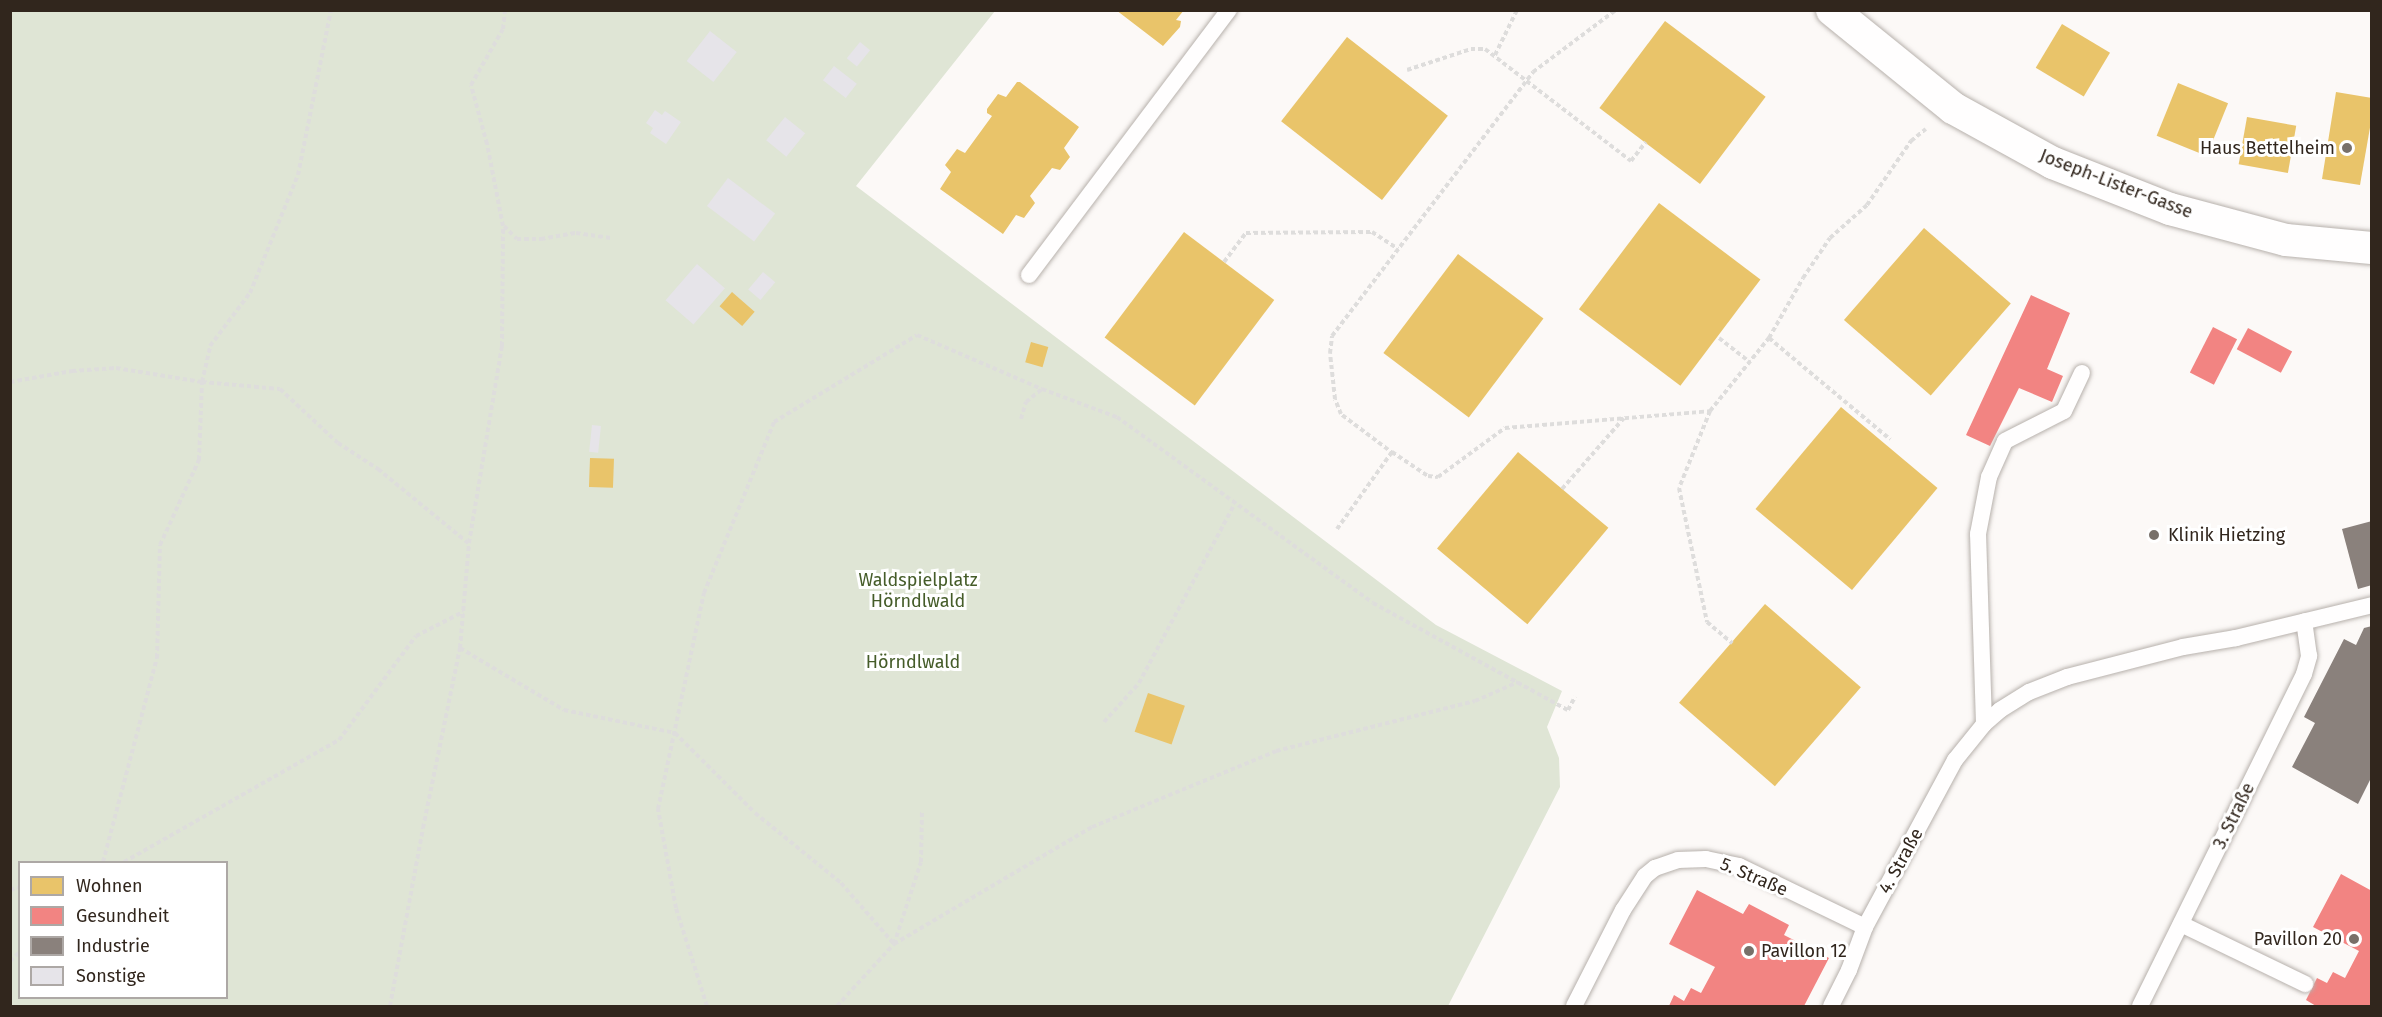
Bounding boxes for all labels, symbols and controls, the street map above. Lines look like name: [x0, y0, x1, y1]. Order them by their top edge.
place label: Haus Bettelheim: [2200, 137, 2335, 159]
marker: Haus Bettelheim: [2340, 141, 2354, 155]
street label: Joseph-Lister-Gasse: [2036, 145, 2196, 223]
place label: Klinik Hietzing: [2168, 524, 2285, 546]
marker: Klinik Hietzing: [2145, 526, 2163, 544]
park label: Waldspielplatz Hörndlwald: [858, 570, 978, 612]
park label: Hörndlwald: [866, 651, 960, 673]
street label: 3. Straße: [2209, 779, 2259, 853]
street label: 4. Straße: [1874, 824, 1928, 898]
street label: 5. Straße: [1717, 853, 1791, 901]
legend: [18, 861, 228, 999]
text: Wohnen: [76, 875, 143, 897]
text: Gesundheit: [76, 905, 169, 927]
place label: Pavillon 20: [2254, 928, 2342, 950]
marker: Pavillon 20: [2347, 932, 2361, 946]
text: Industrie: [76, 935, 150, 957]
place label: Pavillon 12: [1761, 940, 1847, 962]
marker: Pavillon 12: [1742, 944, 1756, 958]
text: Sonstige: [76, 965, 146, 987]

